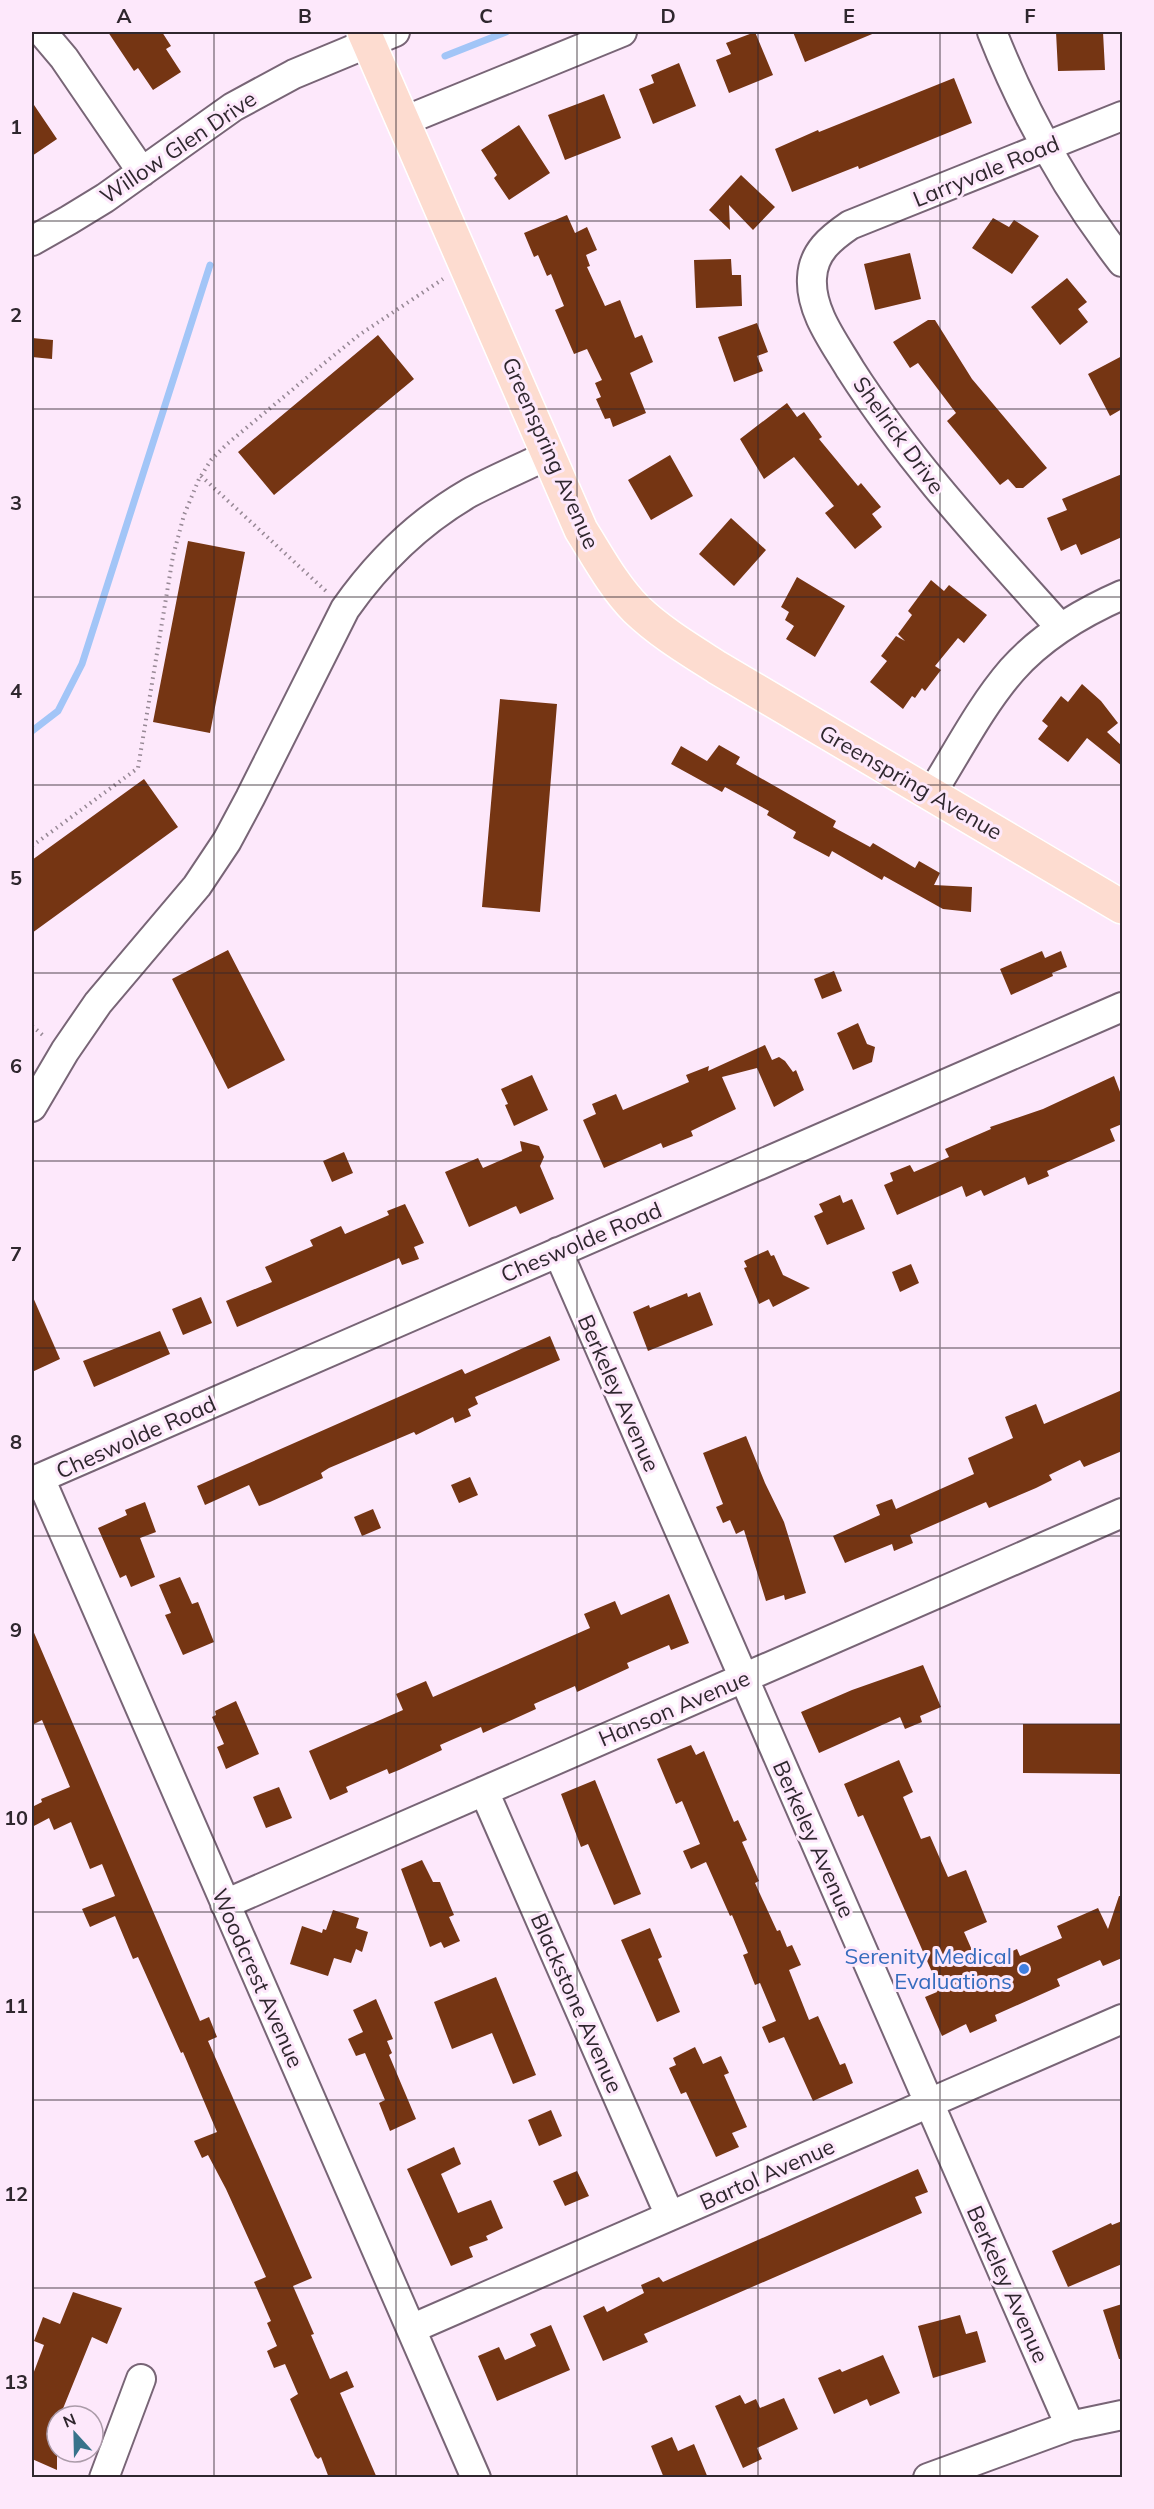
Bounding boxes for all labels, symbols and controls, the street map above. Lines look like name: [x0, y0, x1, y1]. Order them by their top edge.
text: A: [117, 3, 132, 28]
text: B: [298, 3, 312, 28]
text: C: [479, 3, 493, 28]
text: D: [660, 3, 676, 28]
text: E: [843, 3, 855, 28]
text: F: [1024, 3, 1036, 28]
street label: Willow Glen Drive: [95, 84, 261, 210]
text: 1: [10, 114, 22, 139]
street label: Larryvale Road: [909, 129, 1063, 213]
text: 2: [10, 302, 22, 327]
street label: Greenspring Avenue: [496, 353, 606, 553]
street label: Shelrick Drive: [847, 371, 951, 499]
text: 3: [10, 490, 22, 515]
text: 4: [10, 678, 22, 703]
street label: Greenspring Avenue: [815, 718, 1007, 846]
text: 5: [10, 865, 22, 890]
text: 6: [10, 1053, 22, 1078]
street label: Cheswolde Road: [496, 1195, 666, 1289]
text: 7: [10, 1241, 22, 1266]
street label: Berkeley Avenue: [572, 1310, 666, 1476]
street label: Cheswolde Road: [52, 1389, 220, 1485]
text: 8: [10, 1429, 22, 1454]
text: 9: [10, 1617, 22, 1642]
street label: Hanson Avenue: [594, 1664, 754, 1752]
street label: Berkeley Avenue: [767, 1756, 861, 1922]
text: 10: [4, 1805, 28, 1830]
street label: Woodcrest Avenue: [206, 1884, 310, 2072]
street label: Blackstone Avenue: [525, 1909, 629, 2097]
place label: Serenity Medical Evaluations: [845, 1942, 1012, 1995]
marker: Serenity Medical Evaluations: [1017, 1962, 1031, 1976]
text: 11: [4, 1993, 28, 2018]
street label: Bartol Avenue: [695, 2132, 839, 2216]
text: 12: [4, 2181, 28, 2206]
street label: Berkeley Avenue: [961, 2201, 1055, 2367]
text: 13: [4, 2369, 28, 2394]
north arrow: [45, 2404, 105, 2464]
text: N: [60, 2409, 79, 2432]

